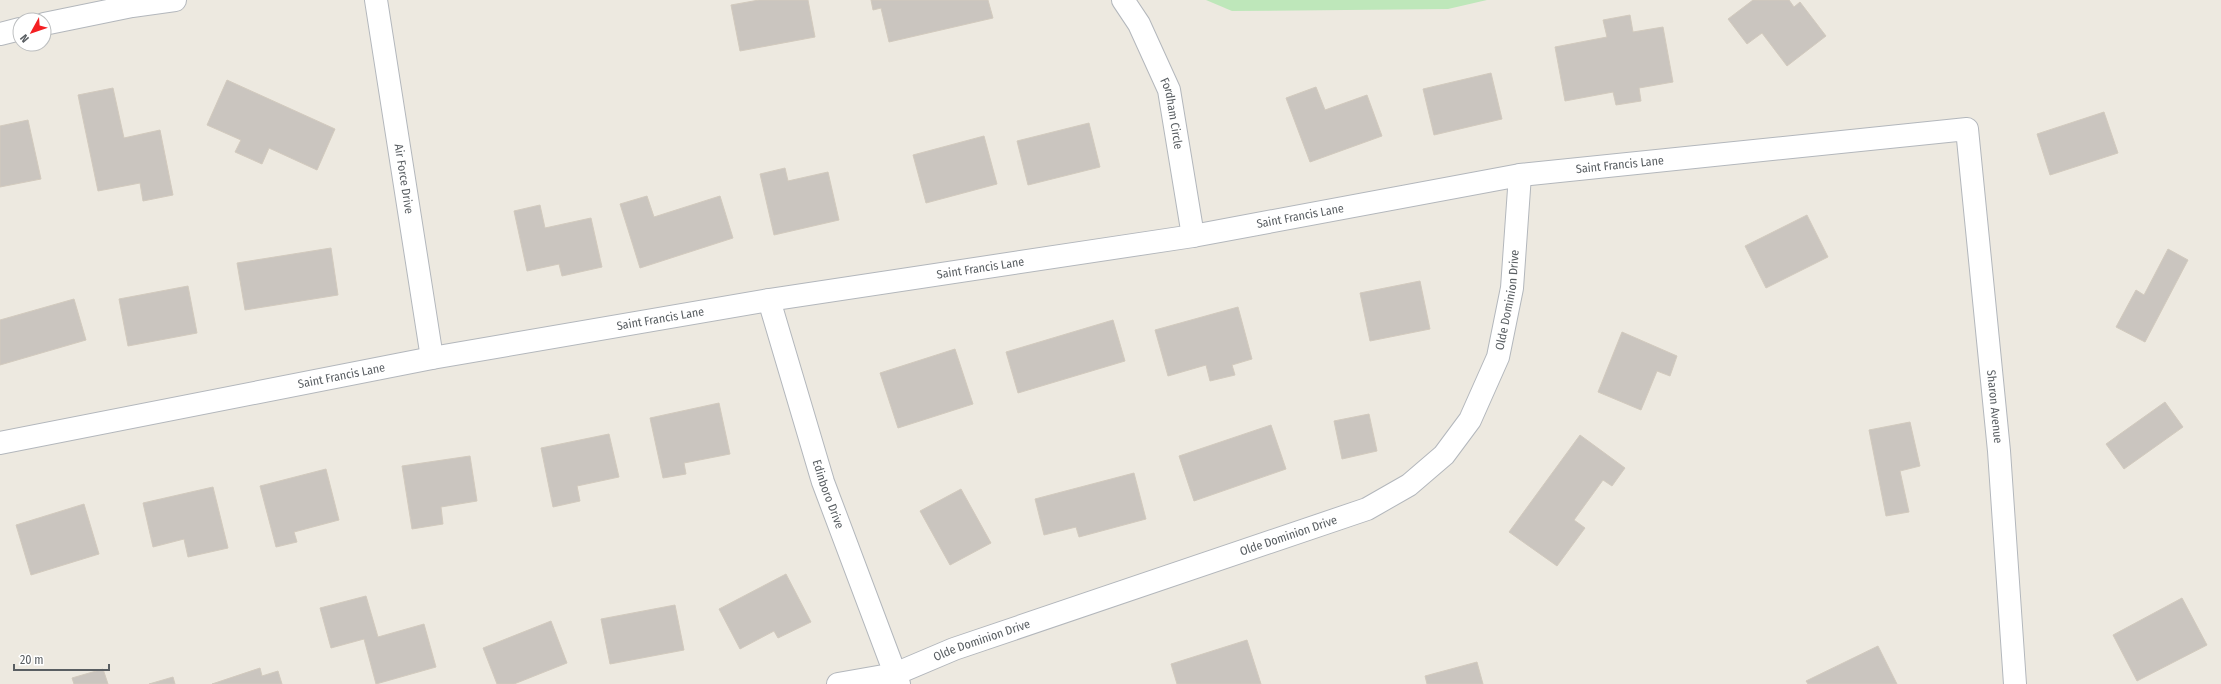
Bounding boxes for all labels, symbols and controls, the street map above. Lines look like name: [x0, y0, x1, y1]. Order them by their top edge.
north arrow: [12, 12, 52, 52]
text: N: [18, 31, 32, 45]
street label: Fordham Circle: [1157, 75, 1186, 151]
street label: Air Force Drive: [392, 143, 416, 215]
street label: Saint Francis Lane: [1575, 153, 1665, 176]
street label: Saint Francis Lane: [1255, 201, 1345, 231]
street label: Olde Dominion Drive: [1493, 249, 1522, 351]
street label: Saint Francis Lane: [936, 255, 1025, 282]
street label: Saint Francis Lane: [616, 304, 705, 333]
street label: Saint Francis Lane: [297, 360, 386, 391]
street label: Sharon Avenue: [1984, 369, 2005, 444]
street label: Edinboro Drive: [810, 458, 847, 531]
street label: Olde Dominion Drive: [1238, 513, 1339, 559]
street label: Olde Dominion Drive: [931, 617, 1032, 664]
scale bar: [14, 646, 109, 672]
text: 20 m: [20, 653, 44, 667]

